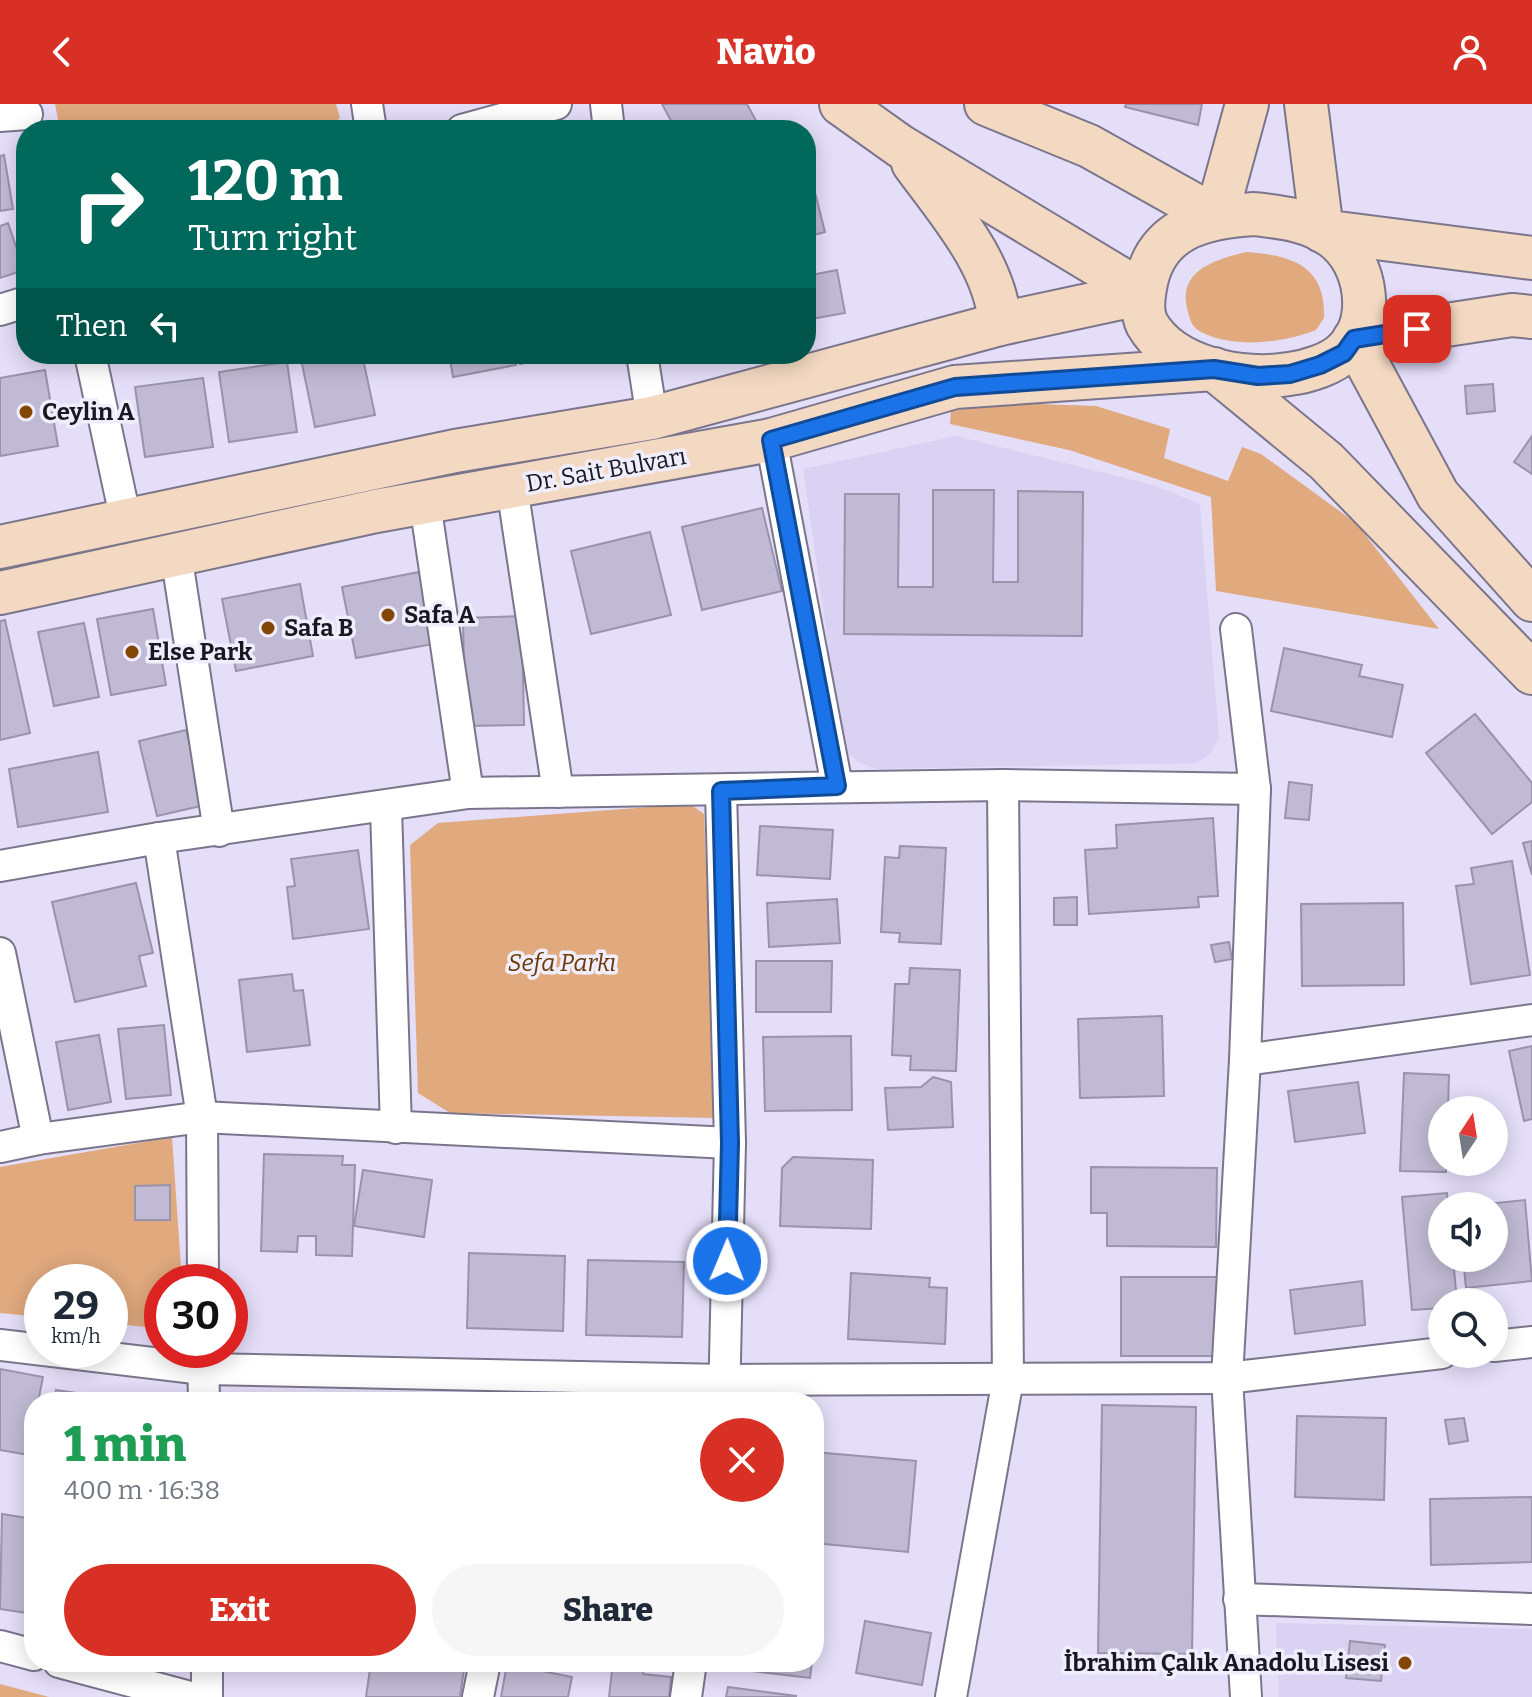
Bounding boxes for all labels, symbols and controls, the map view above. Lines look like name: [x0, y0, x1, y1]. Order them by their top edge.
icon: back: [40, 30, 84, 74]
text: Navio: [717, 30, 816, 74]
icon: person: [1448, 30, 1492, 74]
text: 120 m: [188, 148, 343, 215]
icon: right: [56, 152, 160, 256]
text: Turn right: [188, 216, 357, 260]
pin: [1383, 295, 1451, 363]
icon: left: [143, 304, 187, 348]
icon: arrive: [1395, 307, 1439, 351]
text: Then: [56, 308, 127, 344]
place label: Ceylin A: [42, 398, 136, 426]
marker: Ceylin A: [17, 403, 35, 421]
street label: Dr. Sait Bulvarı: [524, 442, 688, 498]
place label: Safa A: [404, 601, 476, 629]
marker: Safa A: [379, 606, 397, 624]
place label: Safa B: [284, 614, 354, 642]
marker: Safa B: [259, 619, 277, 637]
place label: Else Park: [148, 638, 253, 666]
marker: Else Park: [123, 643, 141, 661]
park label: Sefa Parkı: [508, 949, 616, 977]
north arrow: [1428, 1096, 1508, 1176]
map controls: [1428, 1096, 1508, 1368]
button: sound: [1428, 1192, 1508, 1272]
position arrow: [685, 1219, 769, 1303]
speed limit sign: 30: [144, 1264, 248, 1368]
text: 29: [53, 1282, 99, 1330]
button: search: [1428, 1288, 1508, 1368]
text: km/h: [51, 1324, 101, 1348]
text: 1 min: [64, 1416, 186, 1474]
button: close: [700, 1418, 784, 1502]
text: 400 m · 16:38: [64, 1475, 220, 1506]
button: Exit: [64, 1564, 416, 1656]
button: Share: [432, 1564, 784, 1656]
place label: İbrahim Çalık Anadolu Lisesi: [1064, 1649, 1389, 1677]
marker: İbrahim Çalık Anadolu Lisesi: [1396, 1654, 1414, 1672]

